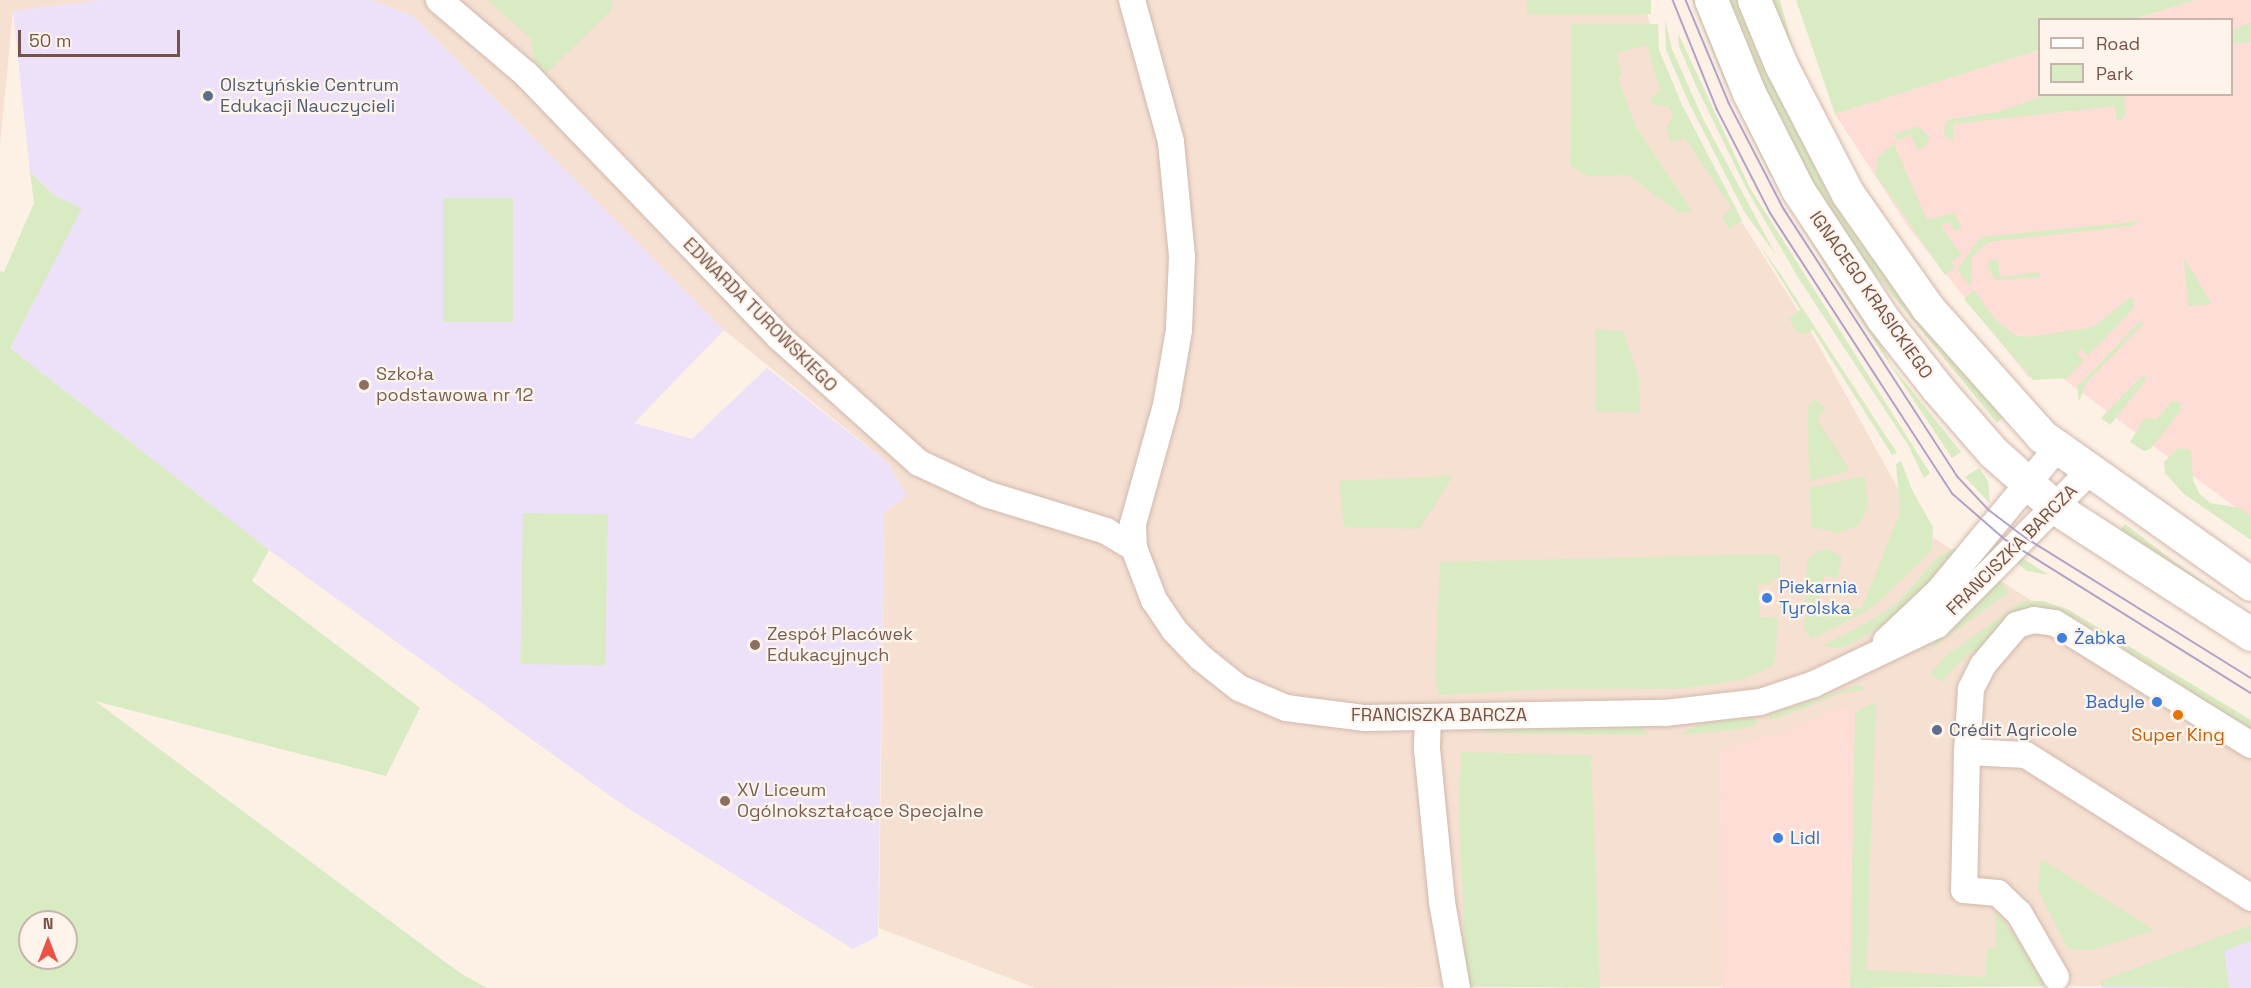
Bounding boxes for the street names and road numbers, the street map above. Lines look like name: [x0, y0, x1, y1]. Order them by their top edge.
street label: IGNACEGO KRASICKIEGO: [1805, 207, 1937, 383]
street label: EDWARDA TUROWSKIEGO: [678, 233, 842, 397]
street label: FRANCISZKA BARCZA: [1942, 480, 2082, 620]
street label: FRANCISZKA BARCZA: [1351, 704, 1527, 726]

